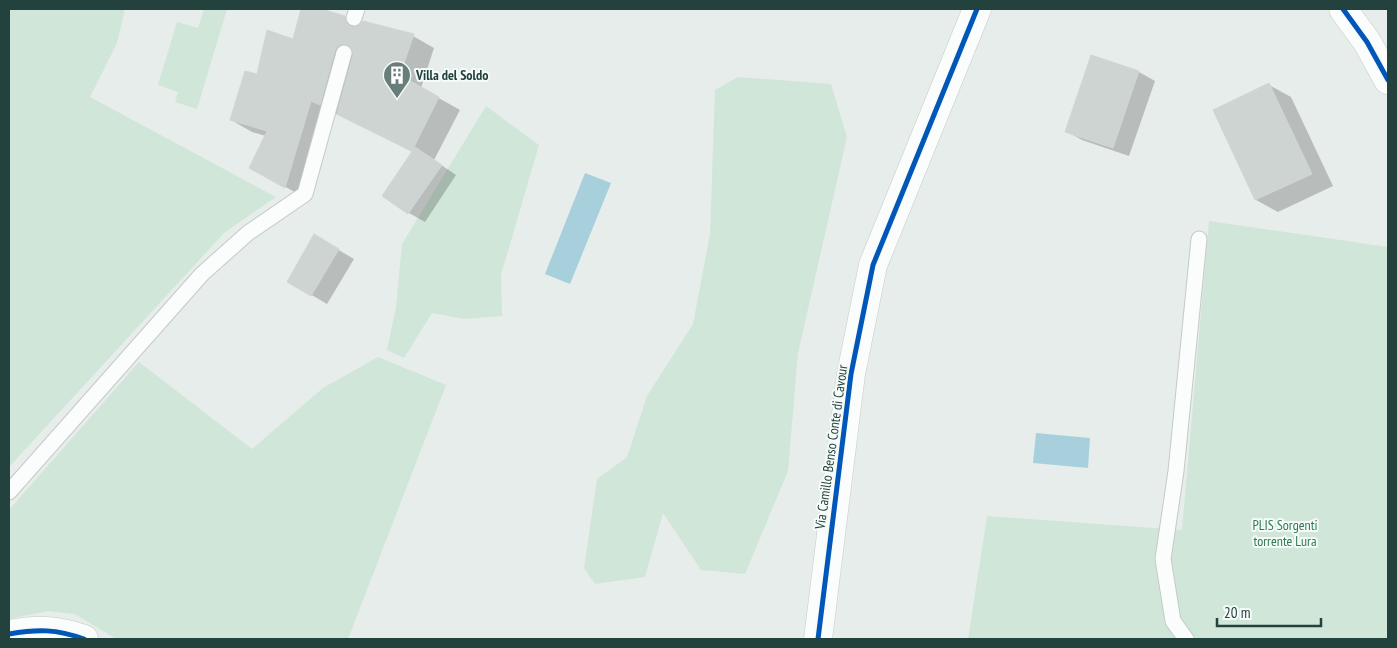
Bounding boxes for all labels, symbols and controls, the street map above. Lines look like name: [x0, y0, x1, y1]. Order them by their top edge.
building icon: Villa del Soldo: [382, 60, 412, 99]
place label: Villa del Soldo: [415, 66, 488, 84]
street label: Via Camillo Benso Conte di Cavour: [810, 363, 851, 531]
park label: PLIS Sorgenti torrente Lura: [1252, 516, 1318, 550]
scale bar: [1217, 596, 1321, 628]
text: 20 m: [1224, 603, 1250, 622]

